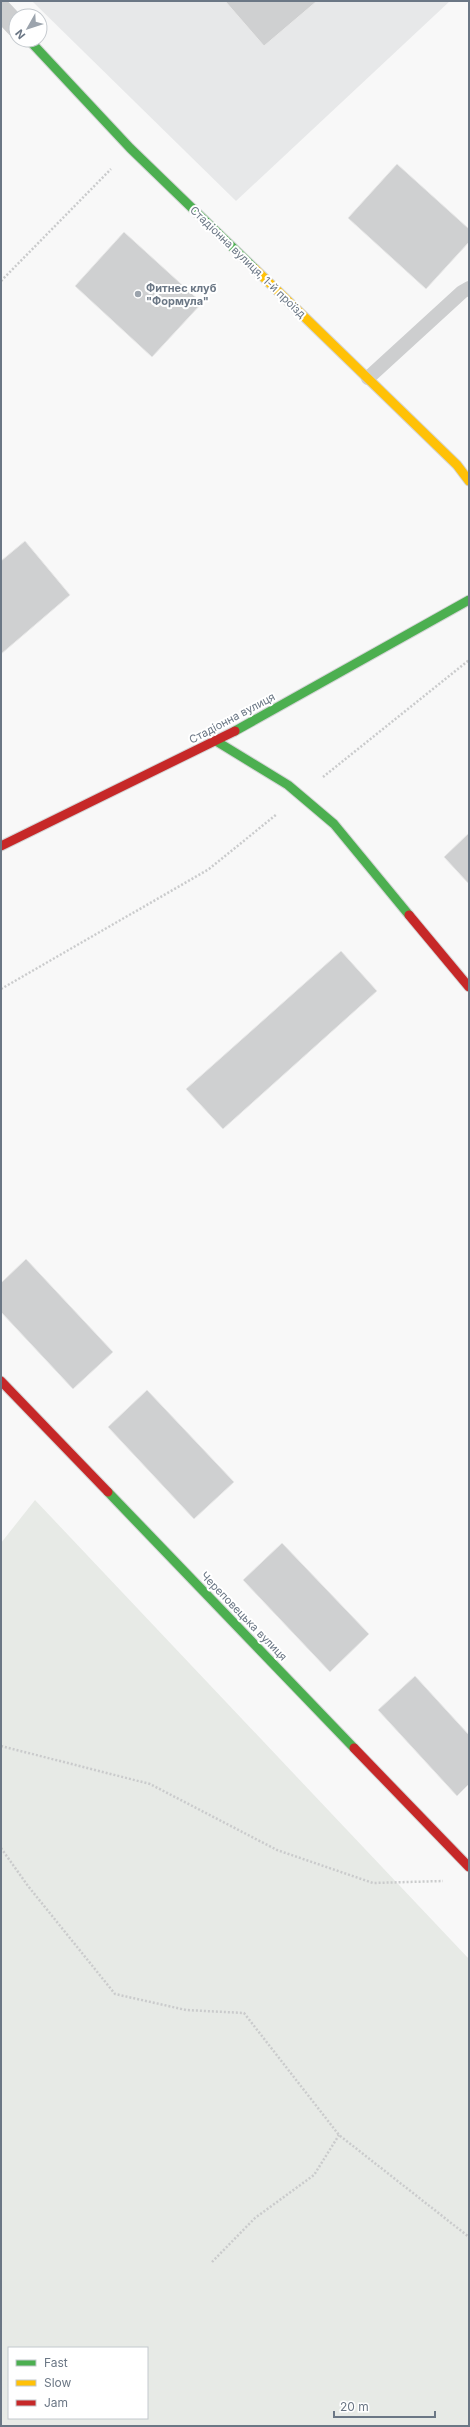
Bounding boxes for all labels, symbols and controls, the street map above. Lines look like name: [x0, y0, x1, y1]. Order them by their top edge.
north arrow: [8, 8, 48, 48]
text: N: [12, 27, 28, 42]
street label: Стадіонна вулиця, 1-й проїзд: [187, 203, 309, 321]
place label: Фитнес клуб "Формула": [146, 281, 217, 308]
marker: Фитнес клуб "Формула": [133, 289, 143, 299]
street label: Стадіонна вулиця: [187, 689, 277, 747]
street label: Череповецька вулиця: [198, 1569, 290, 1663]
legend: [8, 2347, 148, 2419]
text: Fast: [44, 2355, 68, 2370]
text: Slow: [44, 2375, 72, 2390]
scale bar: [334, 2393, 435, 2419]
text: Jam: [44, 2395, 68, 2410]
text: 20 m: [340, 2399, 369, 2414]

